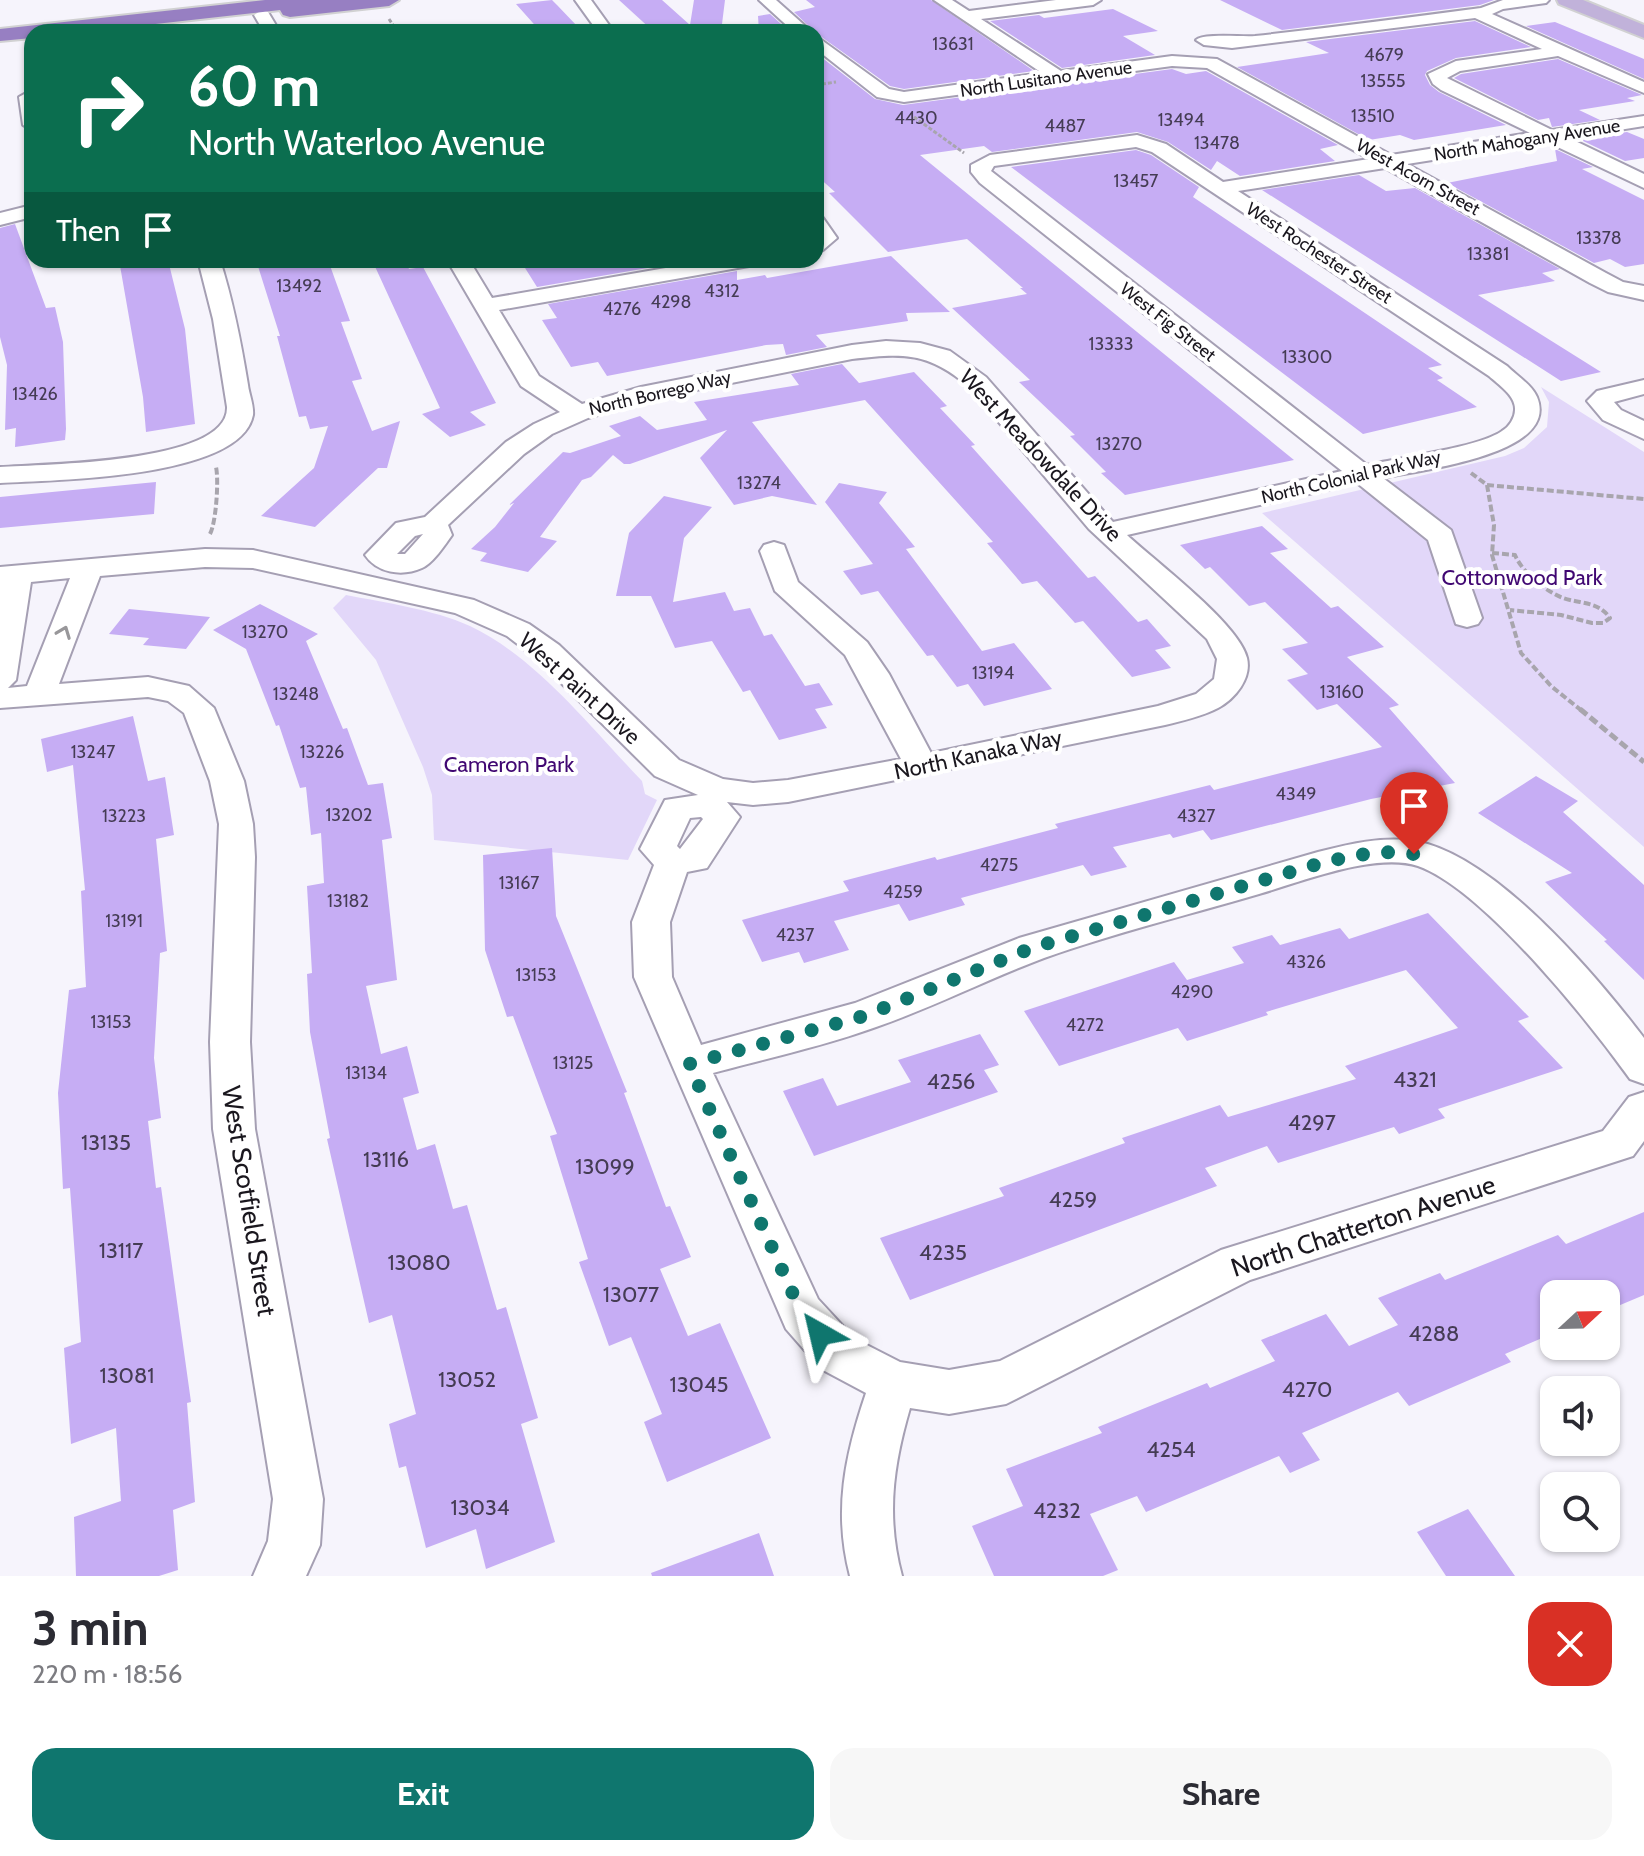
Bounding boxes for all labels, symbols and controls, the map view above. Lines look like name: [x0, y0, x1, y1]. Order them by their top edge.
house number: 13631: [932, 33, 974, 55]
house number: 4679: [1364, 44, 1404, 66]
text: 60 m: [188, 52, 320, 120]
icon: right: [56, 56, 160, 160]
street label: North Lusitano Avenue: [959, 56, 1133, 102]
house number: 13555: [1361, 70, 1405, 92]
house number: 13510: [1351, 105, 1395, 127]
house number: 4430: [894, 107, 938, 129]
house number: 13494: [1158, 109, 1204, 131]
street label: North Mahogany Avenue: [1432, 114, 1622, 166]
house number: 4487: [1045, 115, 1085, 137]
text: North Waterloo Avenue: [188, 120, 545, 164]
house number: 13478: [1194, 132, 1240, 154]
street label: West Acorn Street: [1352, 134, 1484, 220]
house number: 13457: [1114, 170, 1158, 192]
street label: West Rochester Street: [1242, 198, 1396, 308]
icon: arrive: [136, 208, 180, 252]
text: Then: [56, 212, 120, 249]
house number: 13378: [1576, 227, 1622, 249]
house number: 13381: [1467, 243, 1509, 265]
house number: 13492: [276, 275, 322, 297]
street label: West Fig Street: [1116, 278, 1220, 366]
house number: 4312: [704, 280, 740, 302]
house number: 4298: [651, 291, 691, 313]
house number: 4276: [603, 298, 641, 320]
house number: 13333: [1089, 333, 1133, 355]
house number: 13300: [1282, 346, 1332, 368]
street label: West Meadowdale Drive: [954, 364, 1127, 547]
street label: North Borrego Way: [587, 366, 733, 420]
house number: 13426: [12, 383, 58, 405]
house number: 13270: [1096, 433, 1142, 455]
street label: North Colonial Park Way: [1259, 446, 1443, 508]
house number: 13274: [737, 472, 781, 494]
park label: Cottonwood Park: [1442, 564, 1603, 591]
house number: 13270: [242, 621, 288, 643]
one-way arrow: [54, 626, 71, 640]
street label: West Paint Drive: [513, 627, 646, 750]
house number: 13194: [972, 662, 1014, 684]
house number: 13160: [1320, 681, 1364, 703]
house number: 13248: [273, 683, 319, 705]
street label: North Kanaka Way: [892, 724, 1064, 785]
house number: 13247: [71, 741, 115, 763]
house number: 13226: [300, 741, 344, 763]
park label: Cameron Park: [444, 751, 574, 778]
pin: [1380, 772, 1448, 854]
house number: 4349: [1276, 783, 1316, 805]
icon: arrive: [1392, 784, 1436, 828]
house number: 13202: [325, 804, 373, 826]
house number: 13223: [102, 805, 146, 827]
house number: 4327: [1177, 805, 1215, 827]
house number: 4275: [980, 854, 1018, 876]
house number: 13167: [499, 872, 539, 894]
house number: 4259: [883, 881, 923, 903]
house number: 13182: [327, 890, 369, 912]
house number: 13191: [105, 910, 143, 932]
house number: 4237: [776, 924, 814, 946]
house number: 4326: [1286, 951, 1326, 973]
house number: 13153: [516, 964, 556, 986]
house number: 4290: [1171, 981, 1213, 1003]
house number: 13153: [91, 1011, 131, 1033]
house number: 4272: [1066, 1014, 1104, 1036]
house number: 13125: [553, 1052, 593, 1074]
house number: 13134: [345, 1062, 387, 1084]
house number: 4321: [1393, 1066, 1437, 1093]
house number: 4256: [927, 1068, 975, 1095]
street label: West Scotfield Street: [215, 1084, 283, 1319]
house number: 4297: [1288, 1109, 1336, 1136]
house number: 13135: [81, 1129, 131, 1156]
house number: 13116: [363, 1146, 409, 1173]
house number: 13099: [575, 1153, 635, 1180]
street label: North Chatterton Avenue: [1227, 1168, 1499, 1284]
house number: 4259: [1049, 1186, 1097, 1213]
house number: 13117: [99, 1237, 143, 1264]
house number: 4235: [919, 1239, 967, 1266]
house number: 13080: [387, 1249, 451, 1276]
north arrow: [1540, 1280, 1620, 1360]
map controls: [1540, 1280, 1620, 1552]
house number: 13077: [603, 1281, 659, 1308]
position arrow: [778, 1292, 862, 1376]
house number: 4288: [1409, 1320, 1459, 1347]
house number: 13081: [100, 1362, 154, 1389]
house number: 13052: [438, 1366, 496, 1393]
house number: 13045: [669, 1371, 729, 1398]
house number: 4270: [1282, 1376, 1332, 1403]
button: sound: [1540, 1376, 1620, 1456]
house number: 4254: [1147, 1436, 1196, 1463]
button: search: [1540, 1472, 1620, 1552]
house number: 13034: [450, 1494, 510, 1521]
house number: 4232: [1033, 1497, 1081, 1524]
text: 3 min: [32, 1599, 148, 1657]
button: close: [1528, 1602, 1612, 1686]
text: 220 m · 18:56: [32, 1658, 182, 1690]
button: Exit: [32, 1748, 814, 1840]
button: Share: [830, 1748, 1612, 1840]

